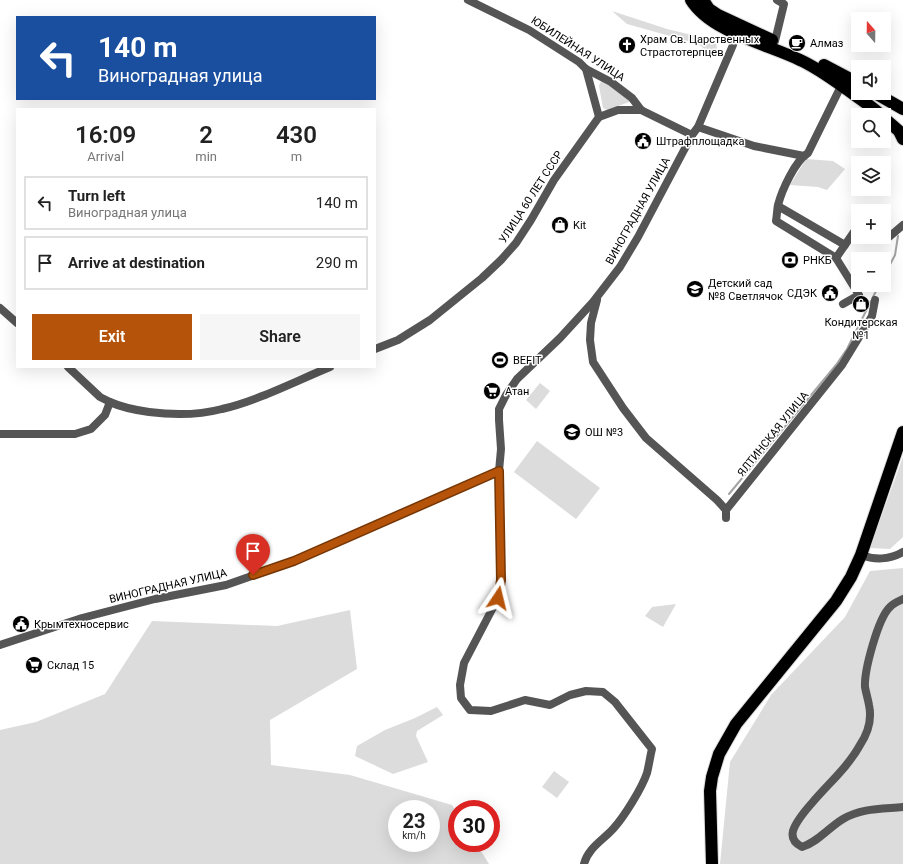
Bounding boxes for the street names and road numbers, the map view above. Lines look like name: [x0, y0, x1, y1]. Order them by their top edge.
street label: ЮБИЛЕЙНАЯ УЛИЦА: [529, 14, 628, 85]
street label: УЛИЦА 60 ЛЕТ СССР: [496, 149, 566, 245]
street label: ВИНОГРАДНАЯ УЛИЦА: [603, 154, 673, 267]
street label: ЯЛТИНСКАЯ УЛИЦА: [735, 388, 812, 479]
street label: ВИНОГРАДНАЯ УЛИЦА: [108, 566, 229, 606]

